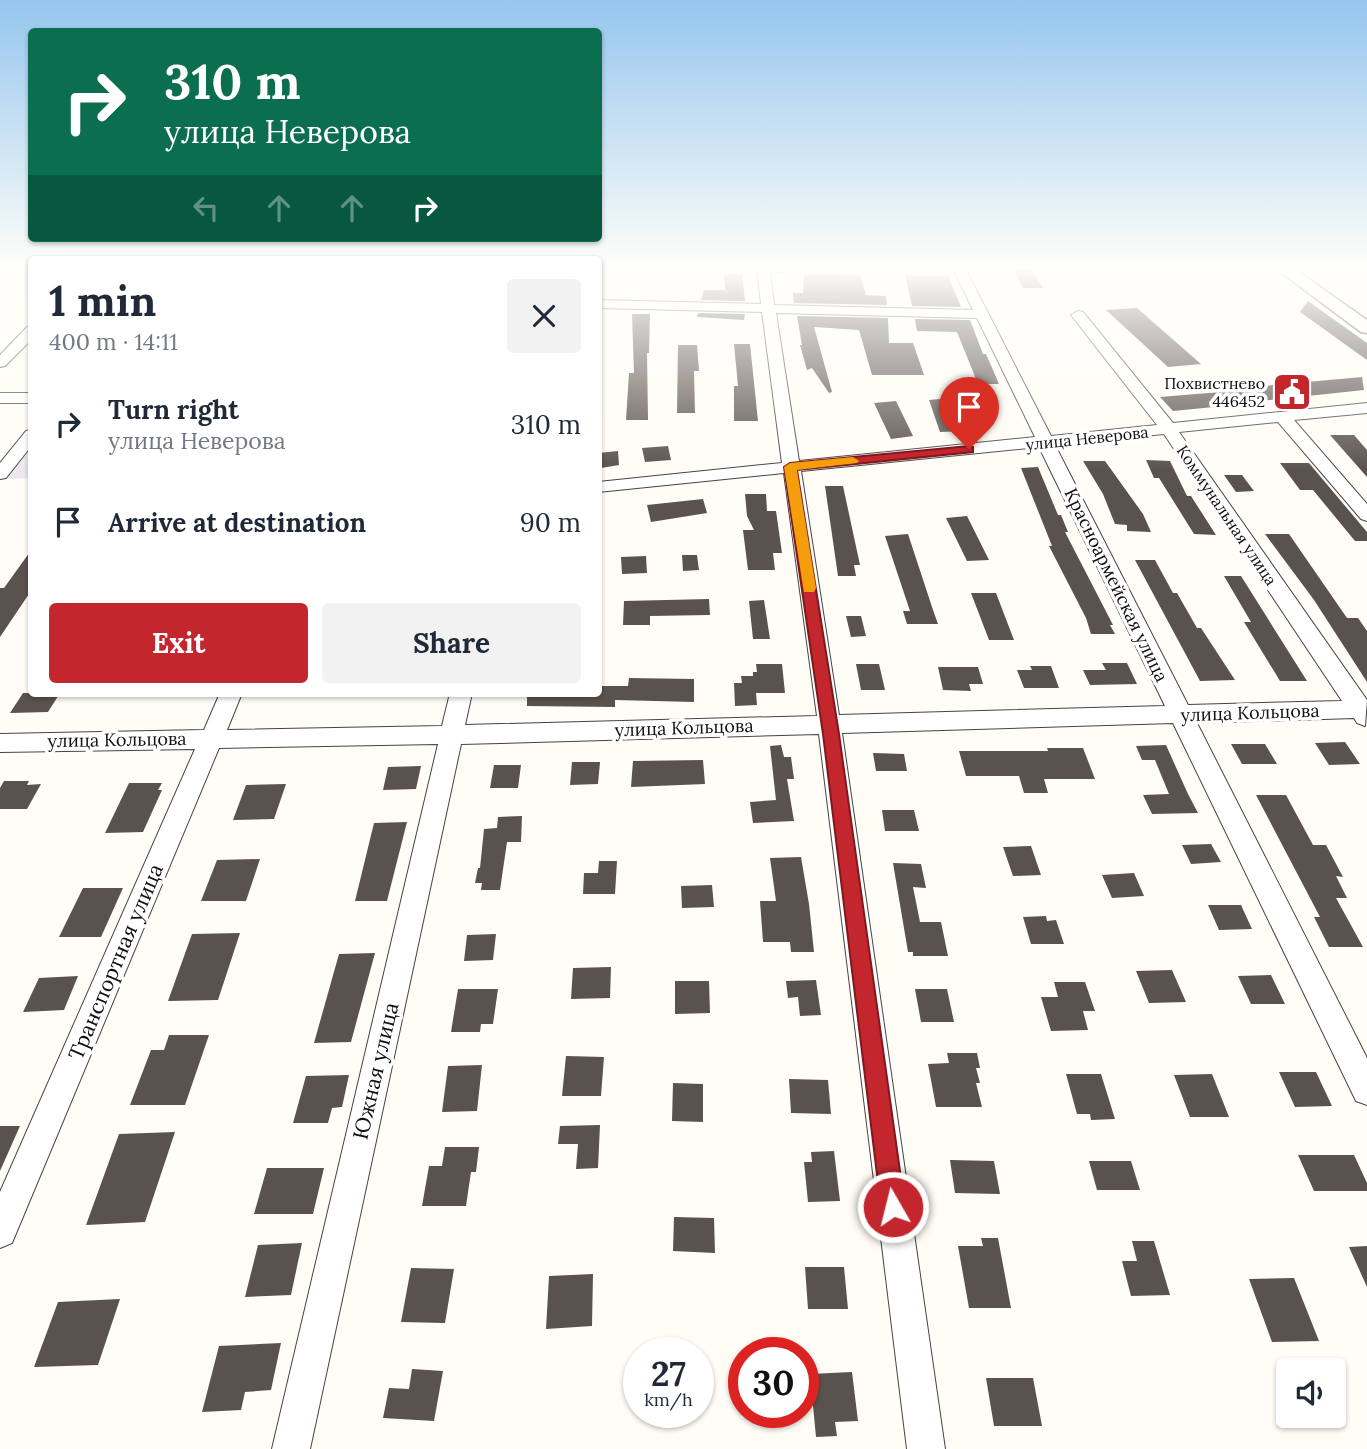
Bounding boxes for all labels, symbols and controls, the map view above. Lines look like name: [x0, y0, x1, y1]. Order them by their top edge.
text: 310 m: [164, 50, 300, 112]
icon: right: [49, 56, 140, 147]
text: улица Неверова: [164, 111, 411, 152]
icon: left: [187, 189, 225, 227]
icon: ahead: [260, 189, 298, 227]
icon: ahead: [333, 189, 371, 227]
icon: right: [406, 189, 444, 227]
text: 1 min: [49, 274, 156, 328]
button: close: [507, 279, 581, 353]
text: 400 m · 14:11: [49, 327, 178, 356]
public building icon: Похвистнево 446452: [1271, 371, 1313, 413]
place label: Похвистнево 446452: [1164, 373, 1265, 411]
pin: [939, 377, 999, 449]
icon: arrive: [950, 388, 988, 426]
text: Turn right: [108, 393, 239, 426]
icon: right: [49, 405, 87, 443]
text: 310 m: [511, 408, 581, 441]
street label: улица Неверова: [1025, 422, 1149, 454]
text: улица Неверова: [108, 426, 286, 455]
street label: Коммунальная улица: [1173, 441, 1281, 589]
street label: Красноармейская улица: [1059, 484, 1173, 685]
icon: arrive: [49, 503, 87, 541]
text: Arrive at destination: [108, 506, 366, 539]
text: 90 m: [520, 506, 581, 539]
button: Exit: [49, 603, 308, 683]
button: Share: [322, 603, 581, 683]
street label: улица Кольцова: [1180, 699, 1320, 726]
street label: улица Кольцова: [614, 714, 754, 741]
street label: улица Кольцова: [47, 727, 187, 752]
street label: Транспортная улица: [62, 860, 169, 1064]
street label: Южная улица: [347, 999, 404, 1142]
position arrow: [856, 1170, 930, 1244]
speed limit sign: 30: [728, 1337, 819, 1428]
text: 27: [651, 1351, 686, 1396]
map controls: [1276, 1358, 1346, 1428]
button: sound: [1276, 1358, 1346, 1428]
text: km/h: [644, 1388, 693, 1411]

